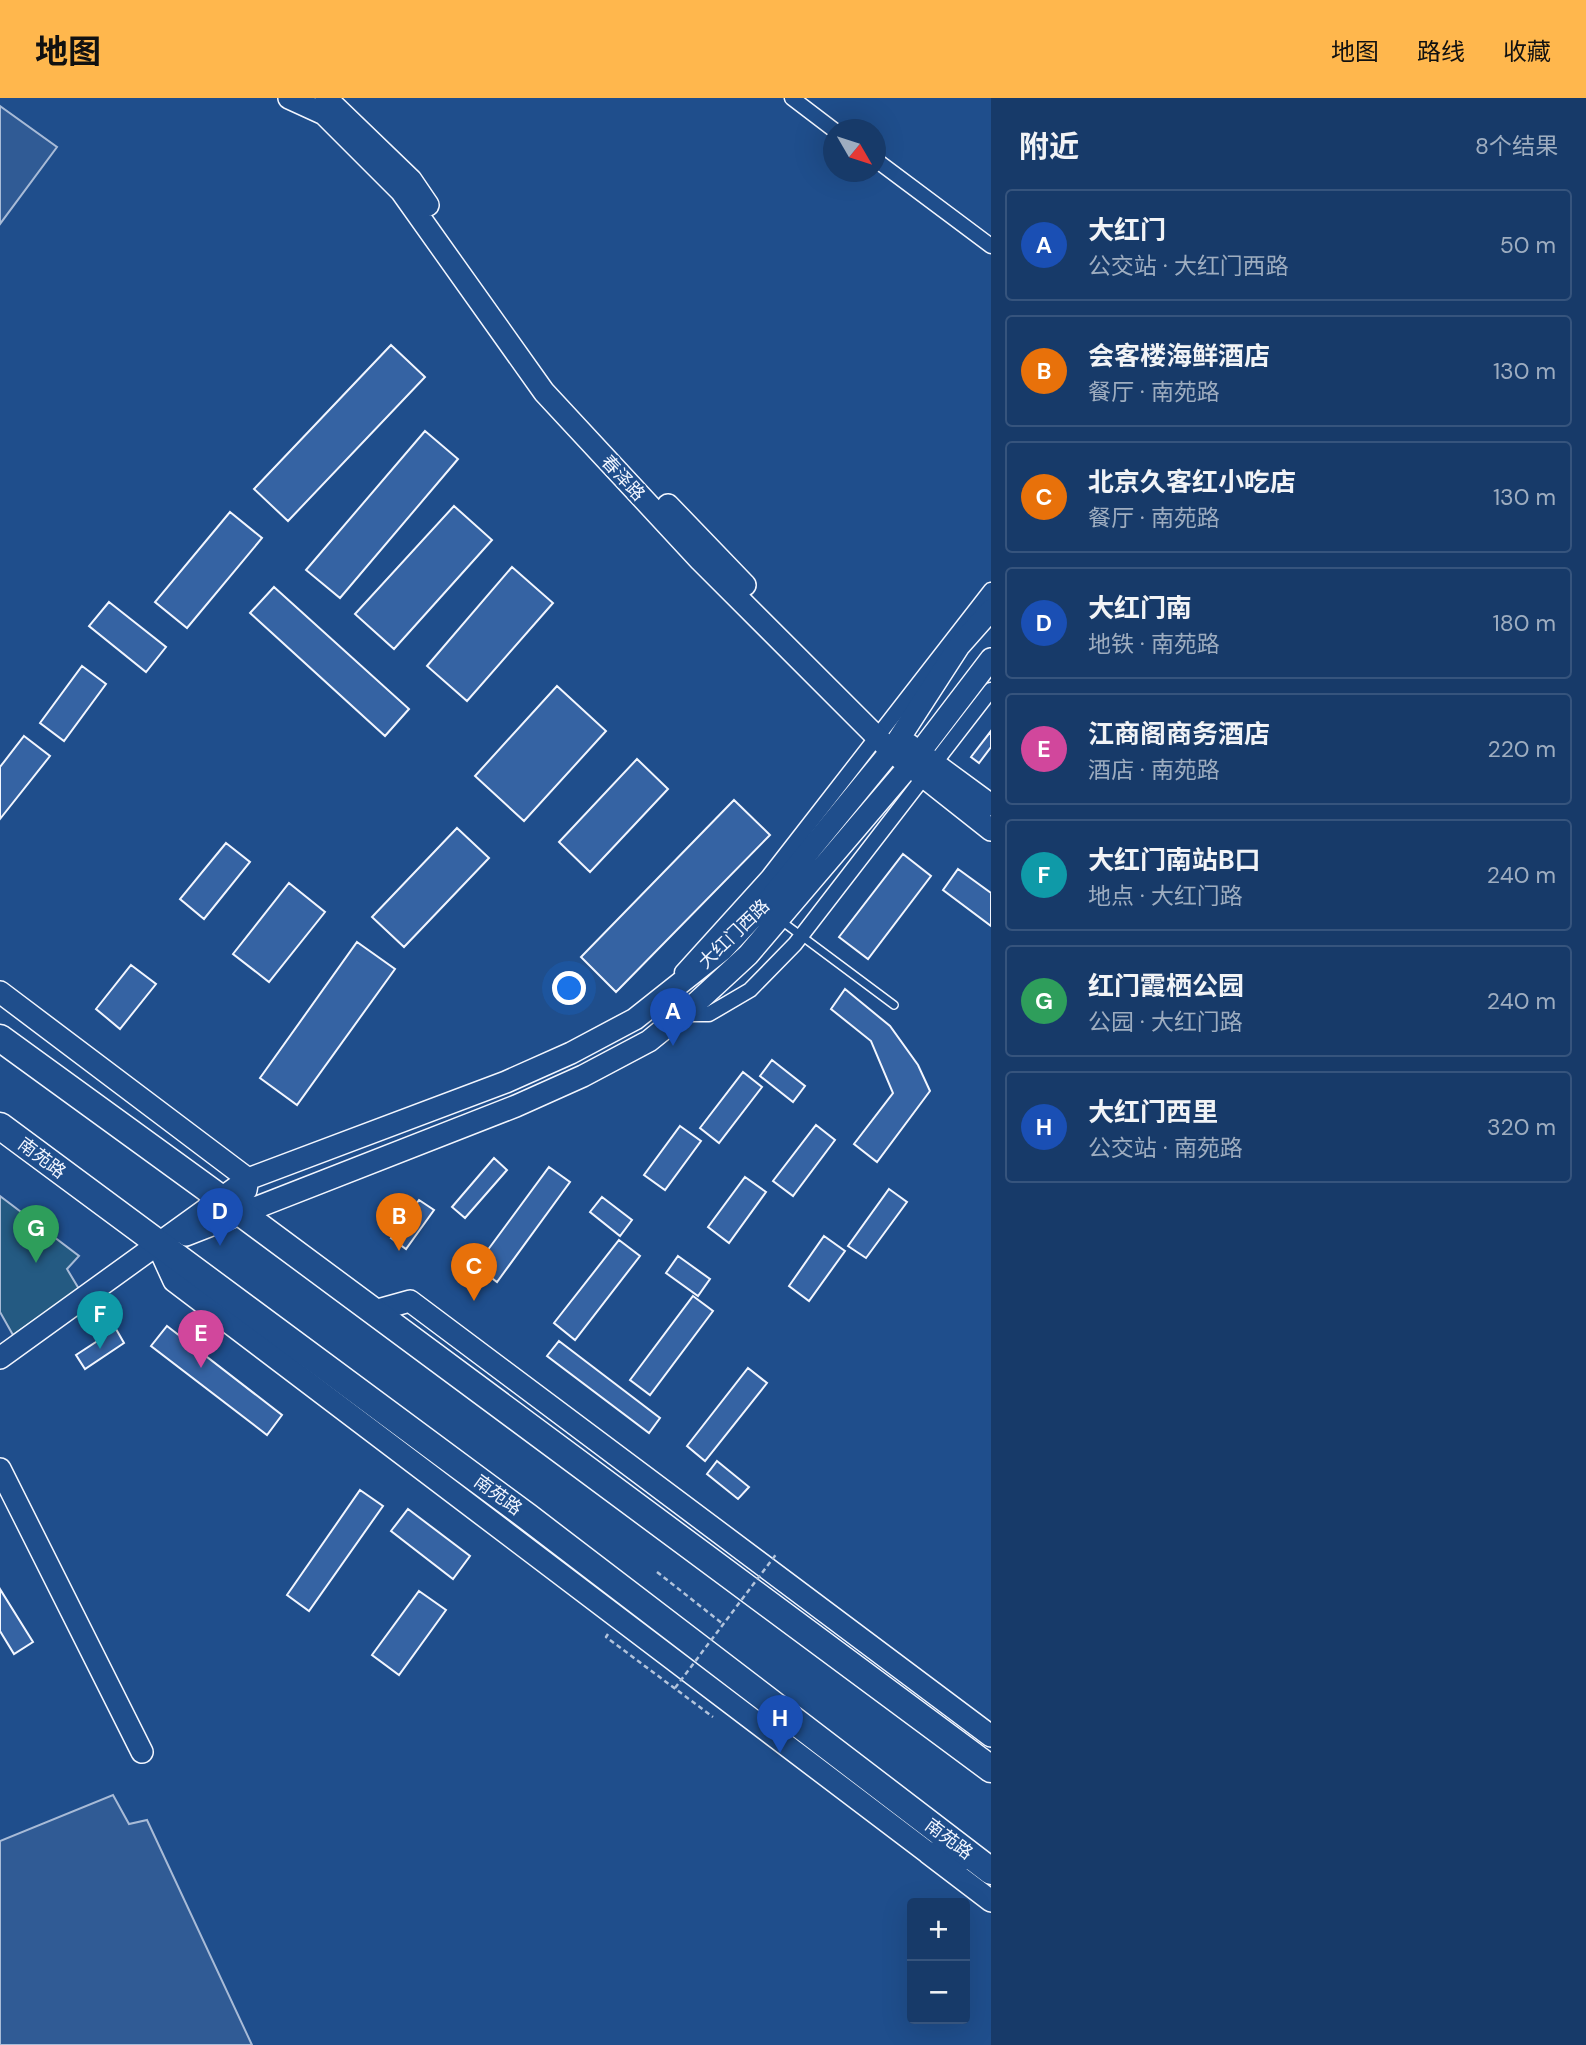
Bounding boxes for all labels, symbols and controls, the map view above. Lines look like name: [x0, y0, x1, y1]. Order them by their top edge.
text: 地图: [35, 30, 101, 73]
text: 地图: [1331, 36, 1379, 67]
text: 路线: [1417, 36, 1465, 67]
text: 收藏: [1503, 36, 1551, 67]
north arrow: [823, 119, 886, 182]
text: 附近: [1019, 127, 1079, 166]
text: 8个结果: [1475, 131, 1558, 161]
text: 大红门: [1088, 213, 1166, 247]
text: A: [1036, 230, 1052, 260]
text: 50 m: [1500, 230, 1556, 260]
text: 公交站 · 大红门西路: [1088, 251, 1289, 281]
text: 会客楼海鲜酒店: [1088, 339, 1270, 373]
text: B: [1037, 356, 1051, 386]
text: 130 m: [1493, 356, 1556, 386]
text: 餐厅 · 南苑路: [1088, 377, 1220, 407]
street label: 春泽路: [596, 450, 650, 506]
text: 北京久客红小吃店: [1088, 465, 1296, 499]
text: C: [1036, 482, 1052, 512]
text: 130 m: [1493, 482, 1556, 512]
text: 餐厅 · 南苑路: [1088, 503, 1220, 533]
text: 大红门南: [1088, 591, 1192, 625]
text: D: [1036, 608, 1052, 638]
text: 180 m: [1492, 608, 1556, 638]
text: 地铁 · 南苑路: [1088, 629, 1220, 659]
text: 江商阁商务酒店: [1088, 717, 1270, 751]
text: E: [1037, 734, 1051, 764]
text: 220 m: [1487, 734, 1556, 764]
text: 酒店 · 南苑路: [1088, 755, 1220, 785]
text: 大红门南站B口: [1088, 843, 1261, 877]
text: F: [1038, 860, 1050, 890]
text: 240 m: [1487, 860, 1556, 890]
text: 地点 · 大红门路: [1088, 881, 1243, 911]
street label: 大红门西路: [693, 894, 775, 974]
text: 红门霞栖公园: [1088, 969, 1244, 1003]
your location: [552, 971, 586, 1005]
text: G: [1035, 986, 1053, 1016]
text: 240 m: [1487, 986, 1556, 1016]
pin: A: [650, 988, 696, 1046]
text: 公园 · 大红门路: [1088, 1007, 1243, 1037]
text: 大红门西里: [1088, 1095, 1218, 1129]
text: H: [1036, 1112, 1052, 1142]
text: 320 m: [1487, 1112, 1556, 1142]
street label: 南苑路: [13, 1132, 71, 1184]
text: 公交站 · 南苑路: [1088, 1133, 1243, 1163]
pin: D: [197, 1188, 243, 1246]
pin: B: [376, 1193, 422, 1251]
pin: G: [13, 1205, 59, 1263]
pin: C: [451, 1243, 497, 1301]
pin: F: [77, 1291, 123, 1349]
pin: E: [178, 1310, 224, 1368]
street label: 南苑路: [469, 1469, 527, 1521]
pin: H: [757, 1695, 803, 1753]
street label: 南苑路: [920, 1813, 978, 1865]
map controls: [907, 1898, 970, 2024]
button: +: [907, 1898, 970, 1961]
button: −: [907, 1961, 970, 2024]

